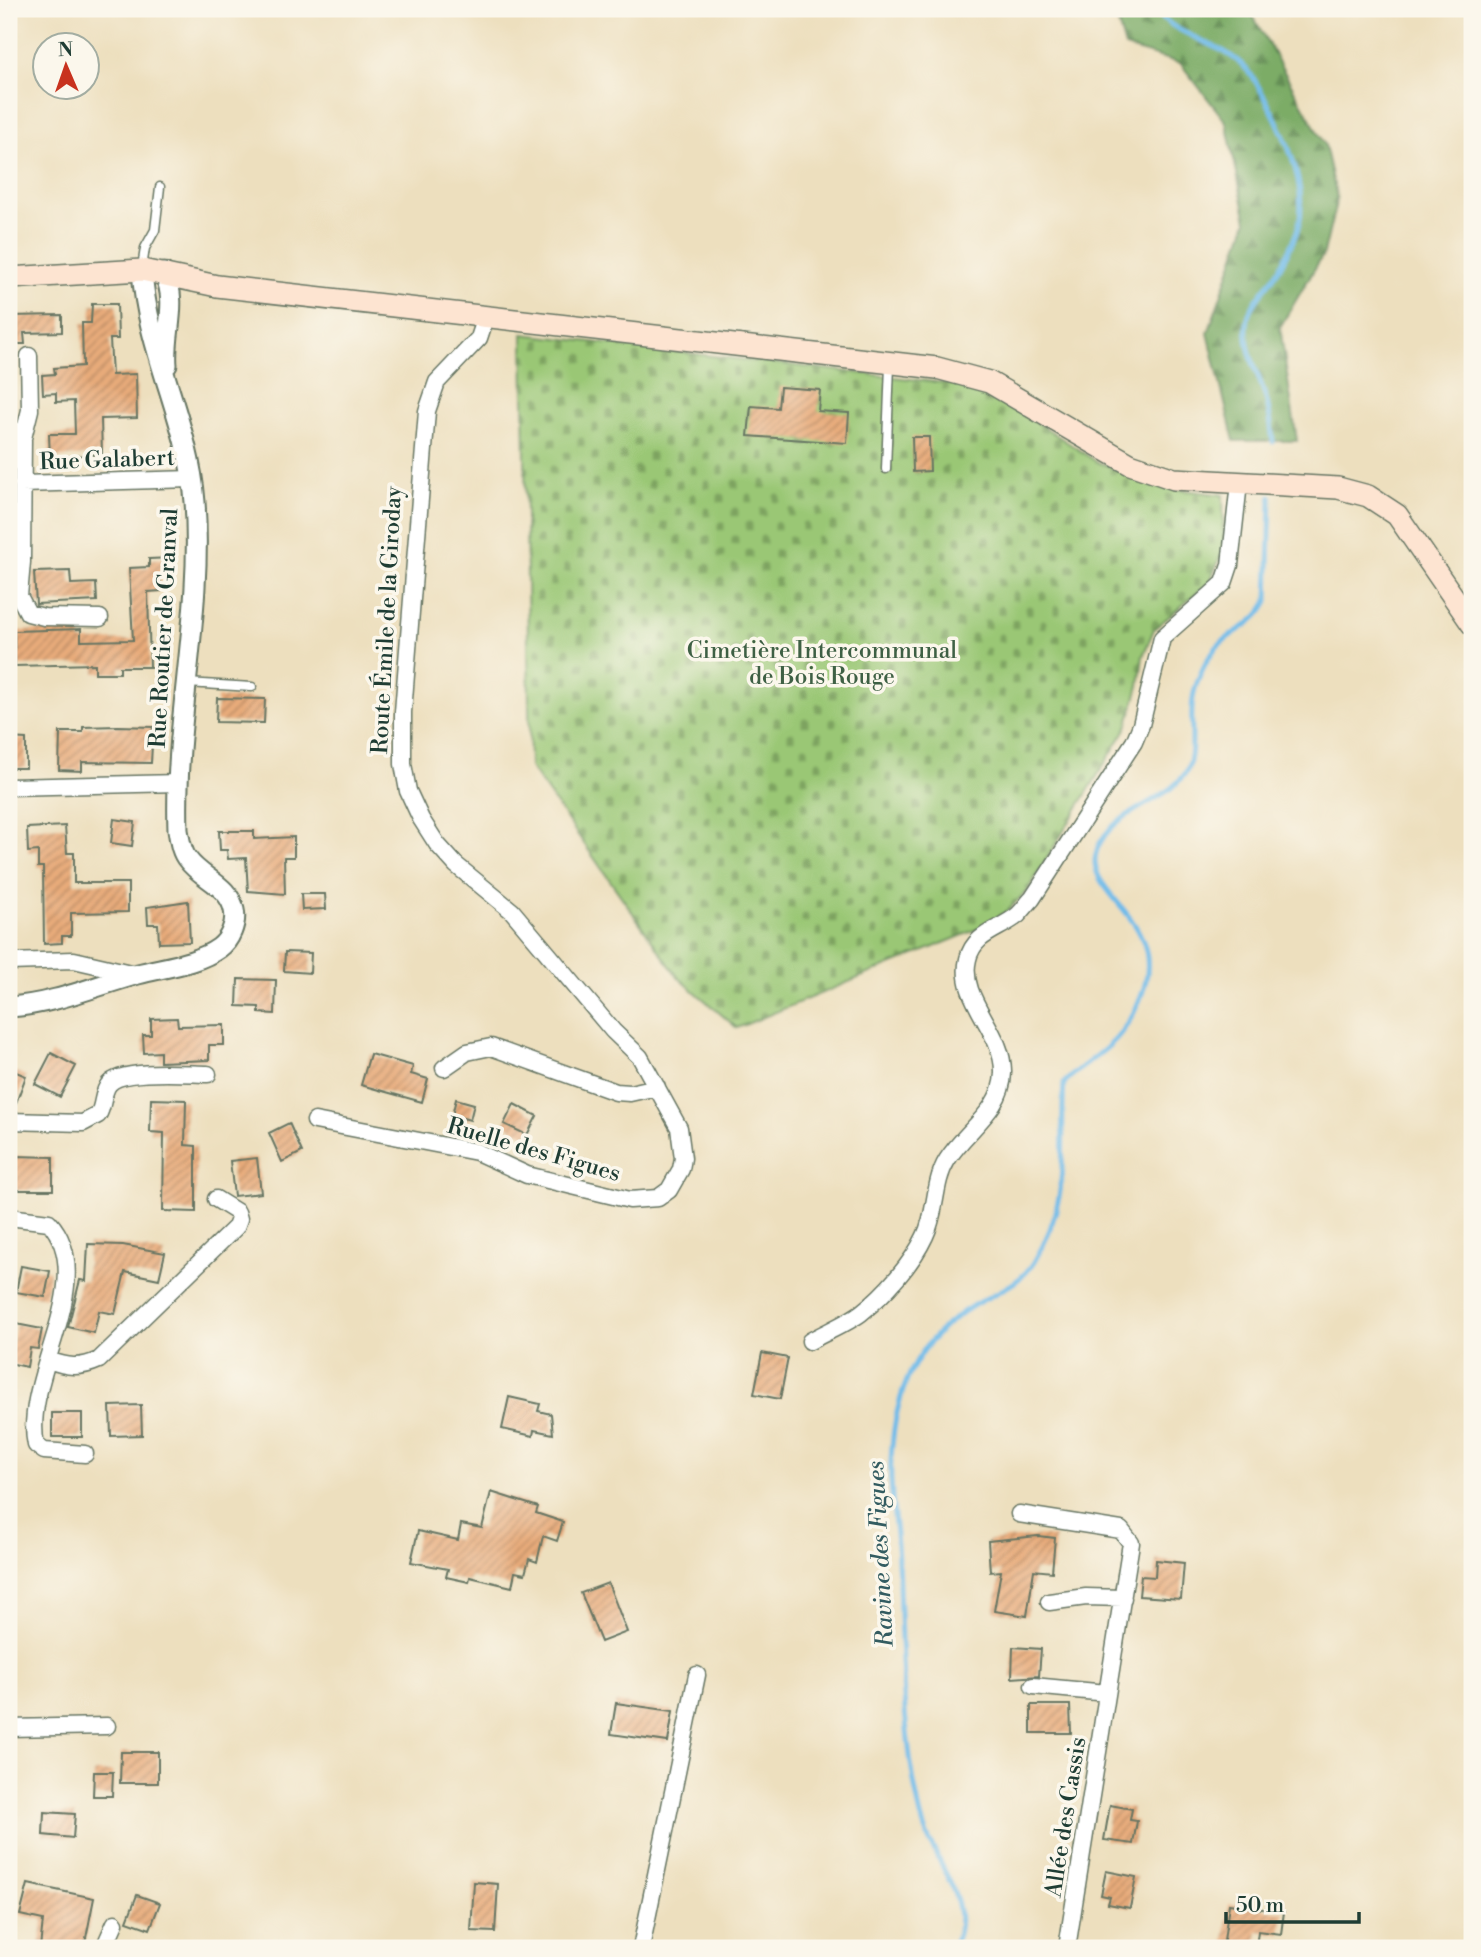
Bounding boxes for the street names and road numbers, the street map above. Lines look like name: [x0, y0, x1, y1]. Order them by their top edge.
street label: Rue Galabert: [39, 444, 175, 476]
street label: Route Émile de la Giroday: [364, 484, 408, 755]
street label: Rue Routier de Granval: [144, 507, 184, 749]
street label: Ruelle des Figues: [444, 1112, 624, 1188]
street label: Allée des Cassis: [1039, 1735, 1092, 1900]

